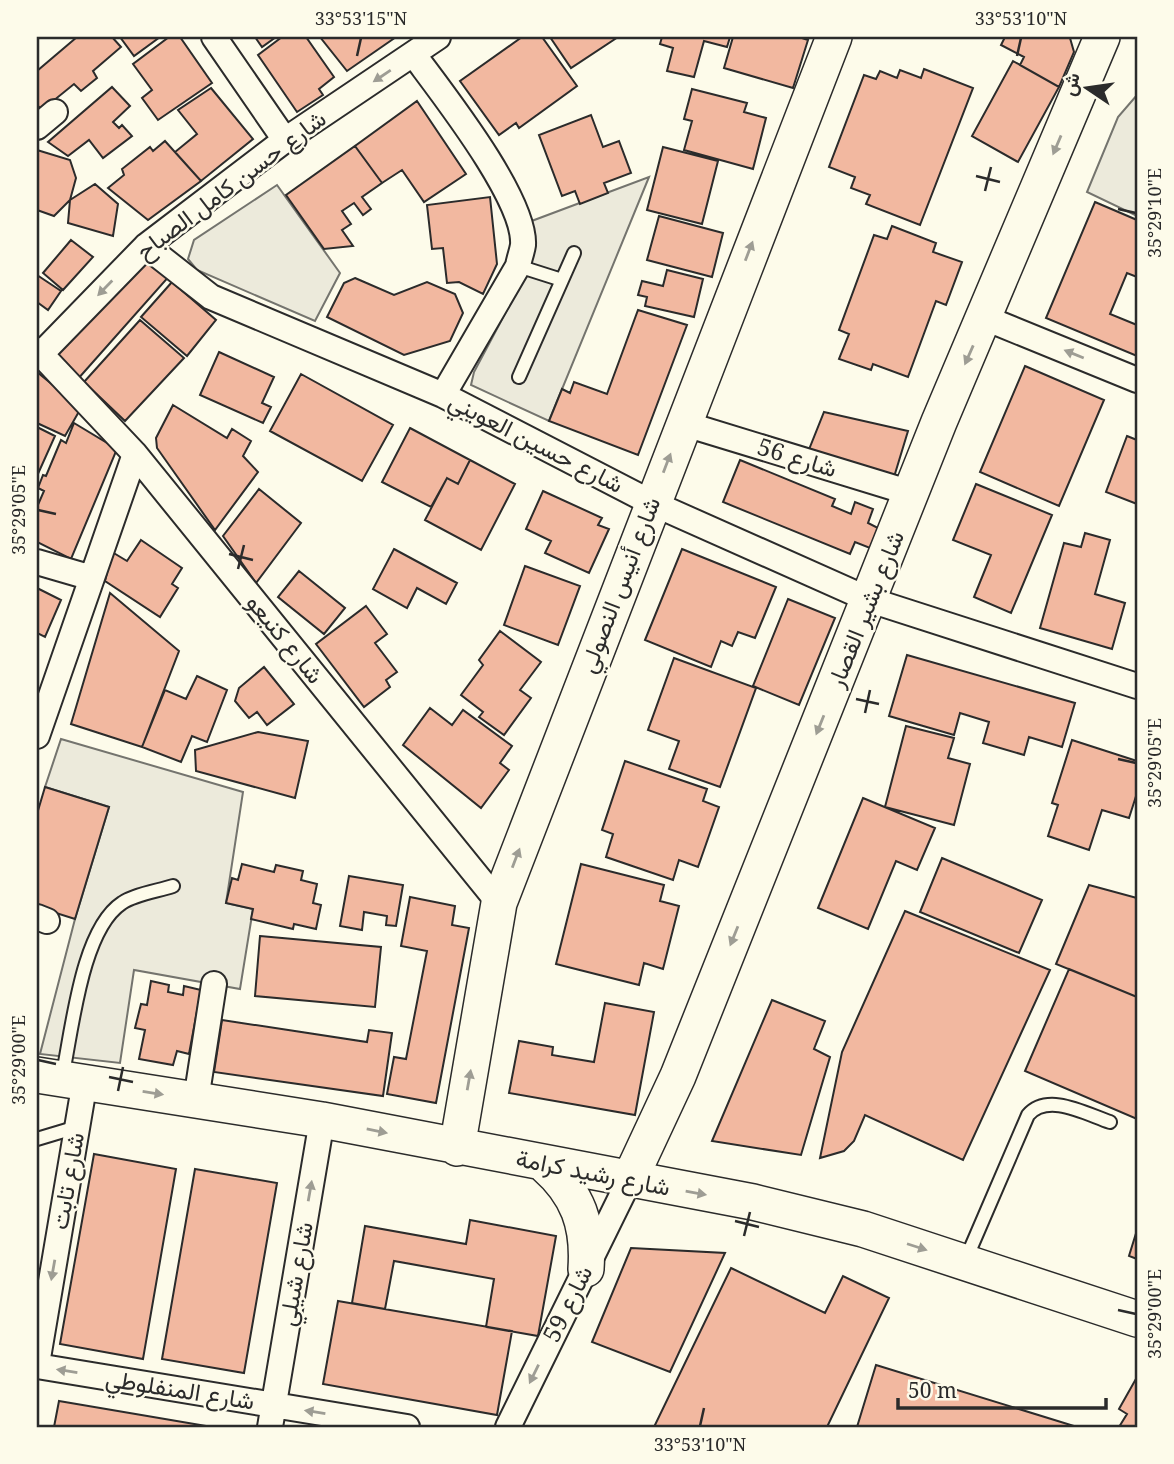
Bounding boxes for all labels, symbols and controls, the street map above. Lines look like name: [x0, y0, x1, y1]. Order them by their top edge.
text: 33°53'15"N: [315, 6, 408, 30]
text: 33°53'10"N: [975, 6, 1068, 30]
north arrow: [1052, 52, 1122, 122]
one-way arrow: [373, 69, 391, 83]
text: ش: [1055, 70, 1086, 98]
street label: شارع حسن كامل الصباح: [128, 101, 333, 267]
one-way arrow: [1051, 135, 1063, 155]
text: 35°29'10"E: [1142, 168, 1166, 258]
one-way arrow: [744, 240, 755, 261]
one-way arrow: [97, 279, 113, 296]
one-way arrow: [963, 344, 974, 365]
one-way arrow: [1064, 348, 1084, 360]
street label: شارع حسين العويني: [442, 383, 630, 504]
street label: شارع 56: [753, 429, 841, 485]
one-way arrow: [662, 452, 673, 473]
text: 35°29'05"E: [6, 465, 30, 555]
street label: شارع أنيس النصولي: [570, 492, 671, 679]
street label: شارع بشير القصار: [818, 525, 912, 693]
street label: شارع كنيعو: [239, 586, 332, 690]
one-way arrow: [814, 714, 825, 735]
text: 35°29'05"E: [1142, 718, 1166, 808]
one-way arrow: [510, 848, 521, 869]
one-way arrow: [729, 925, 740, 946]
text: 35°29'00"E: [6, 1015, 30, 1105]
one-way arrow: [464, 1069, 475, 1091]
one-way arrow: [142, 1088, 164, 1099]
one-way arrow: [366, 1126, 388, 1137]
street label: شارع تابت: [42, 1130, 92, 1232]
street label: شارع رشيد كرامة: [513, 1140, 673, 1204]
one-way arrow: [305, 1180, 316, 1202]
one-way arrow: [685, 1188, 707, 1199]
street label: شارع شيلي: [269, 1219, 324, 1329]
one-way arrow: [907, 1242, 928, 1253]
one-way arrow: [47, 1259, 58, 1281]
street label: شارع 59: [534, 1260, 600, 1348]
text: 35°29'00"E: [1142, 1269, 1166, 1359]
street label: شارع المنفلوطي: [103, 1360, 257, 1421]
one-way arrow: [528, 1364, 540, 1384]
one-way arrow: [56, 1365, 78, 1376]
scale bar: [898, 1366, 1106, 1410]
text: 50 m: [908, 1376, 957, 1404]
one-way arrow: [304, 1406, 326, 1417]
text: 33°53'10"N: [654, 1432, 747, 1456]

